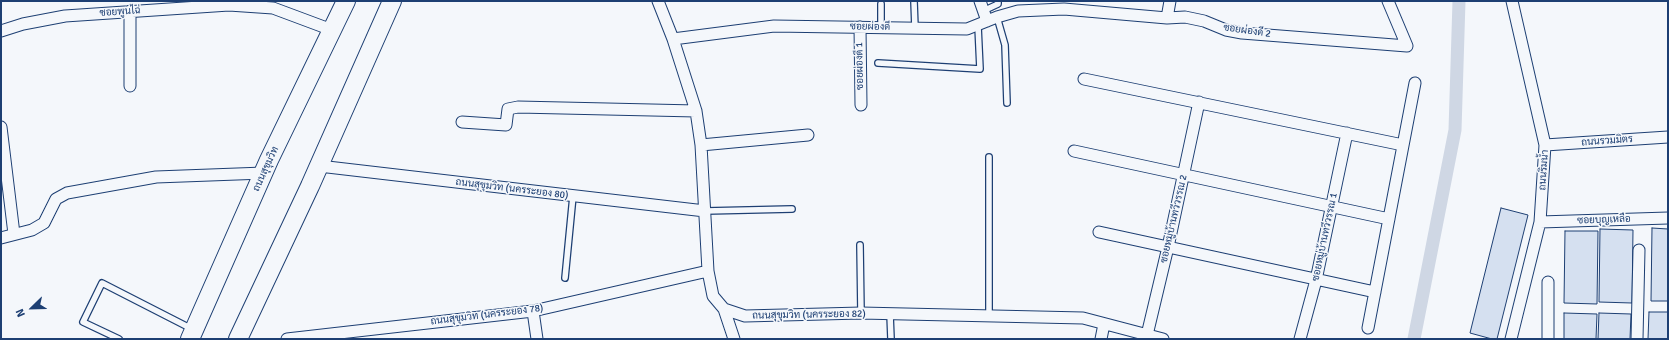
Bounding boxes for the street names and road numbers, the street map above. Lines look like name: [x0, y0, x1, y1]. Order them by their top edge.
street label: ซอยพูนไฉ่: [99, 5, 141, 19]
street label: ซอยผ่องดี: [850, 21, 890, 33]
street label: ซอยผ่องดี 2: [1222, 22, 1272, 40]
street label: ซอยผ่องดี 1: [854, 42, 866, 90]
street label: ถนนรวมมิตร: [1581, 133, 1633, 149]
street label: ถนนสุขุมวิท: [250, 145, 282, 193]
street label: ถนนริมน้ำ: [1537, 149, 1551, 191]
street label: ซอยหมู่บ้านทวีวรรณ 2: [1158, 174, 1190, 264]
street label: ถนนสุขุมวิท (นครระยอง 80): [455, 176, 569, 202]
street label: ซอยหมู่บ้านทวีวรรณ 1: [1310, 192, 1340, 282]
street label: ซอยบุญเหลือ: [1577, 213, 1631, 227]
street label: ถนนสุขุมวิท (นครระยอง 78): [430, 302, 544, 328]
street label: ถนนสุขุมวิท (นครระยอง 82): [752, 308, 866, 322]

